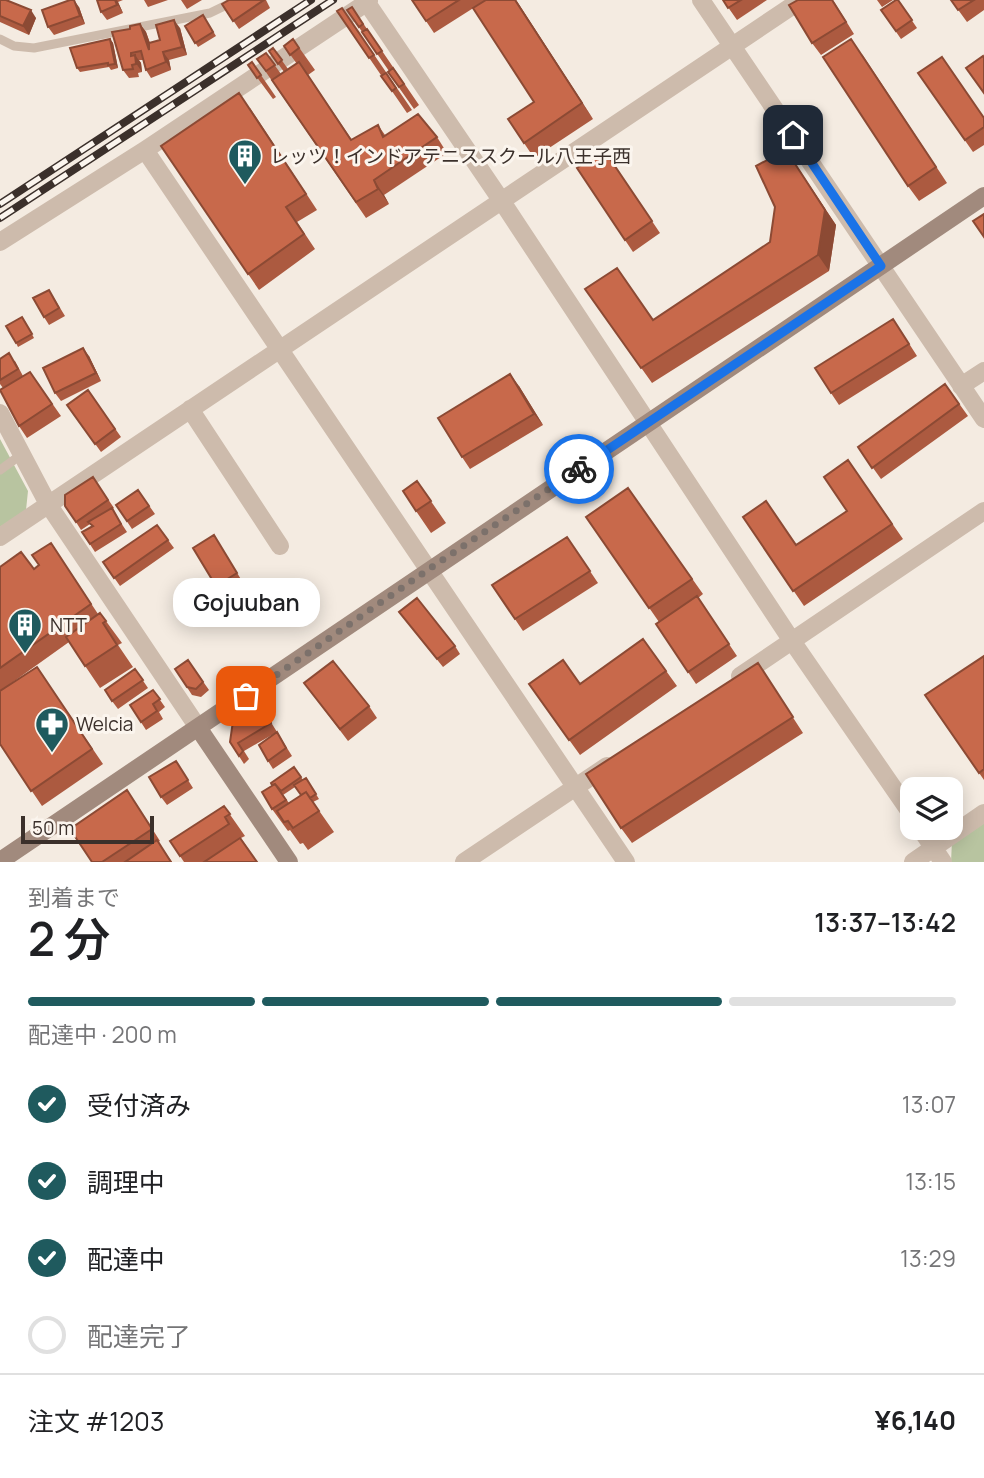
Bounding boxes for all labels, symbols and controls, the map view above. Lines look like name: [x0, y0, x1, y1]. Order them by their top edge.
pin: [763, 105, 823, 165]
icon: home: [774, 116, 812, 154]
building icon: レッツ！インドアテニススクール八王子西: [226, 137, 264, 186]
place label: レッツ！インドアテニススクール八王子西: [270, 143, 631, 169]
courier: [544, 434, 614, 504]
icon: bike: [560, 450, 598, 488]
callout: Gojuuban: [173, 577, 320, 626]
text: Gojuuban: [193, 586, 300, 618]
building icon: NTT: [6, 606, 44, 655]
place label: NTT: [50, 612, 87, 638]
pin: [216, 666, 276, 726]
icon: bag: [227, 677, 265, 715]
pharmacy icon: Welcia: [33, 705, 71, 754]
place label: Welcia: [76, 711, 133, 737]
map controls: [900, 777, 963, 840]
button: layers: [900, 777, 963, 840]
scale bar: [21, 813, 154, 845]
text: 50 m: [32, 815, 74, 841]
text: 到着まで: [28, 881, 120, 913]
text: 13:37–13:42: [814, 904, 956, 940]
text: 2 分: [28, 907, 110, 970]
text: 配達中 · 200 m: [28, 1018, 177, 1050]
icon: check: [28, 1085, 66, 1123]
text: 受付済み: [87, 1087, 191, 1123]
text: 13:07: [902, 1088, 956, 1120]
icon: check: [28, 1162, 66, 1200]
text: 調理中: [87, 1164, 165, 1200]
text: 13:15: [905, 1165, 956, 1197]
icon: check: [28, 1239, 66, 1277]
text: 配達中: [87, 1241, 165, 1277]
text: 13:29: [900, 1242, 956, 1274]
text: 配達完了: [87, 1318, 191, 1354]
text: ¥6,140: [875, 1402, 956, 1438]
text: 注文 #1203: [28, 1403, 164, 1439]

